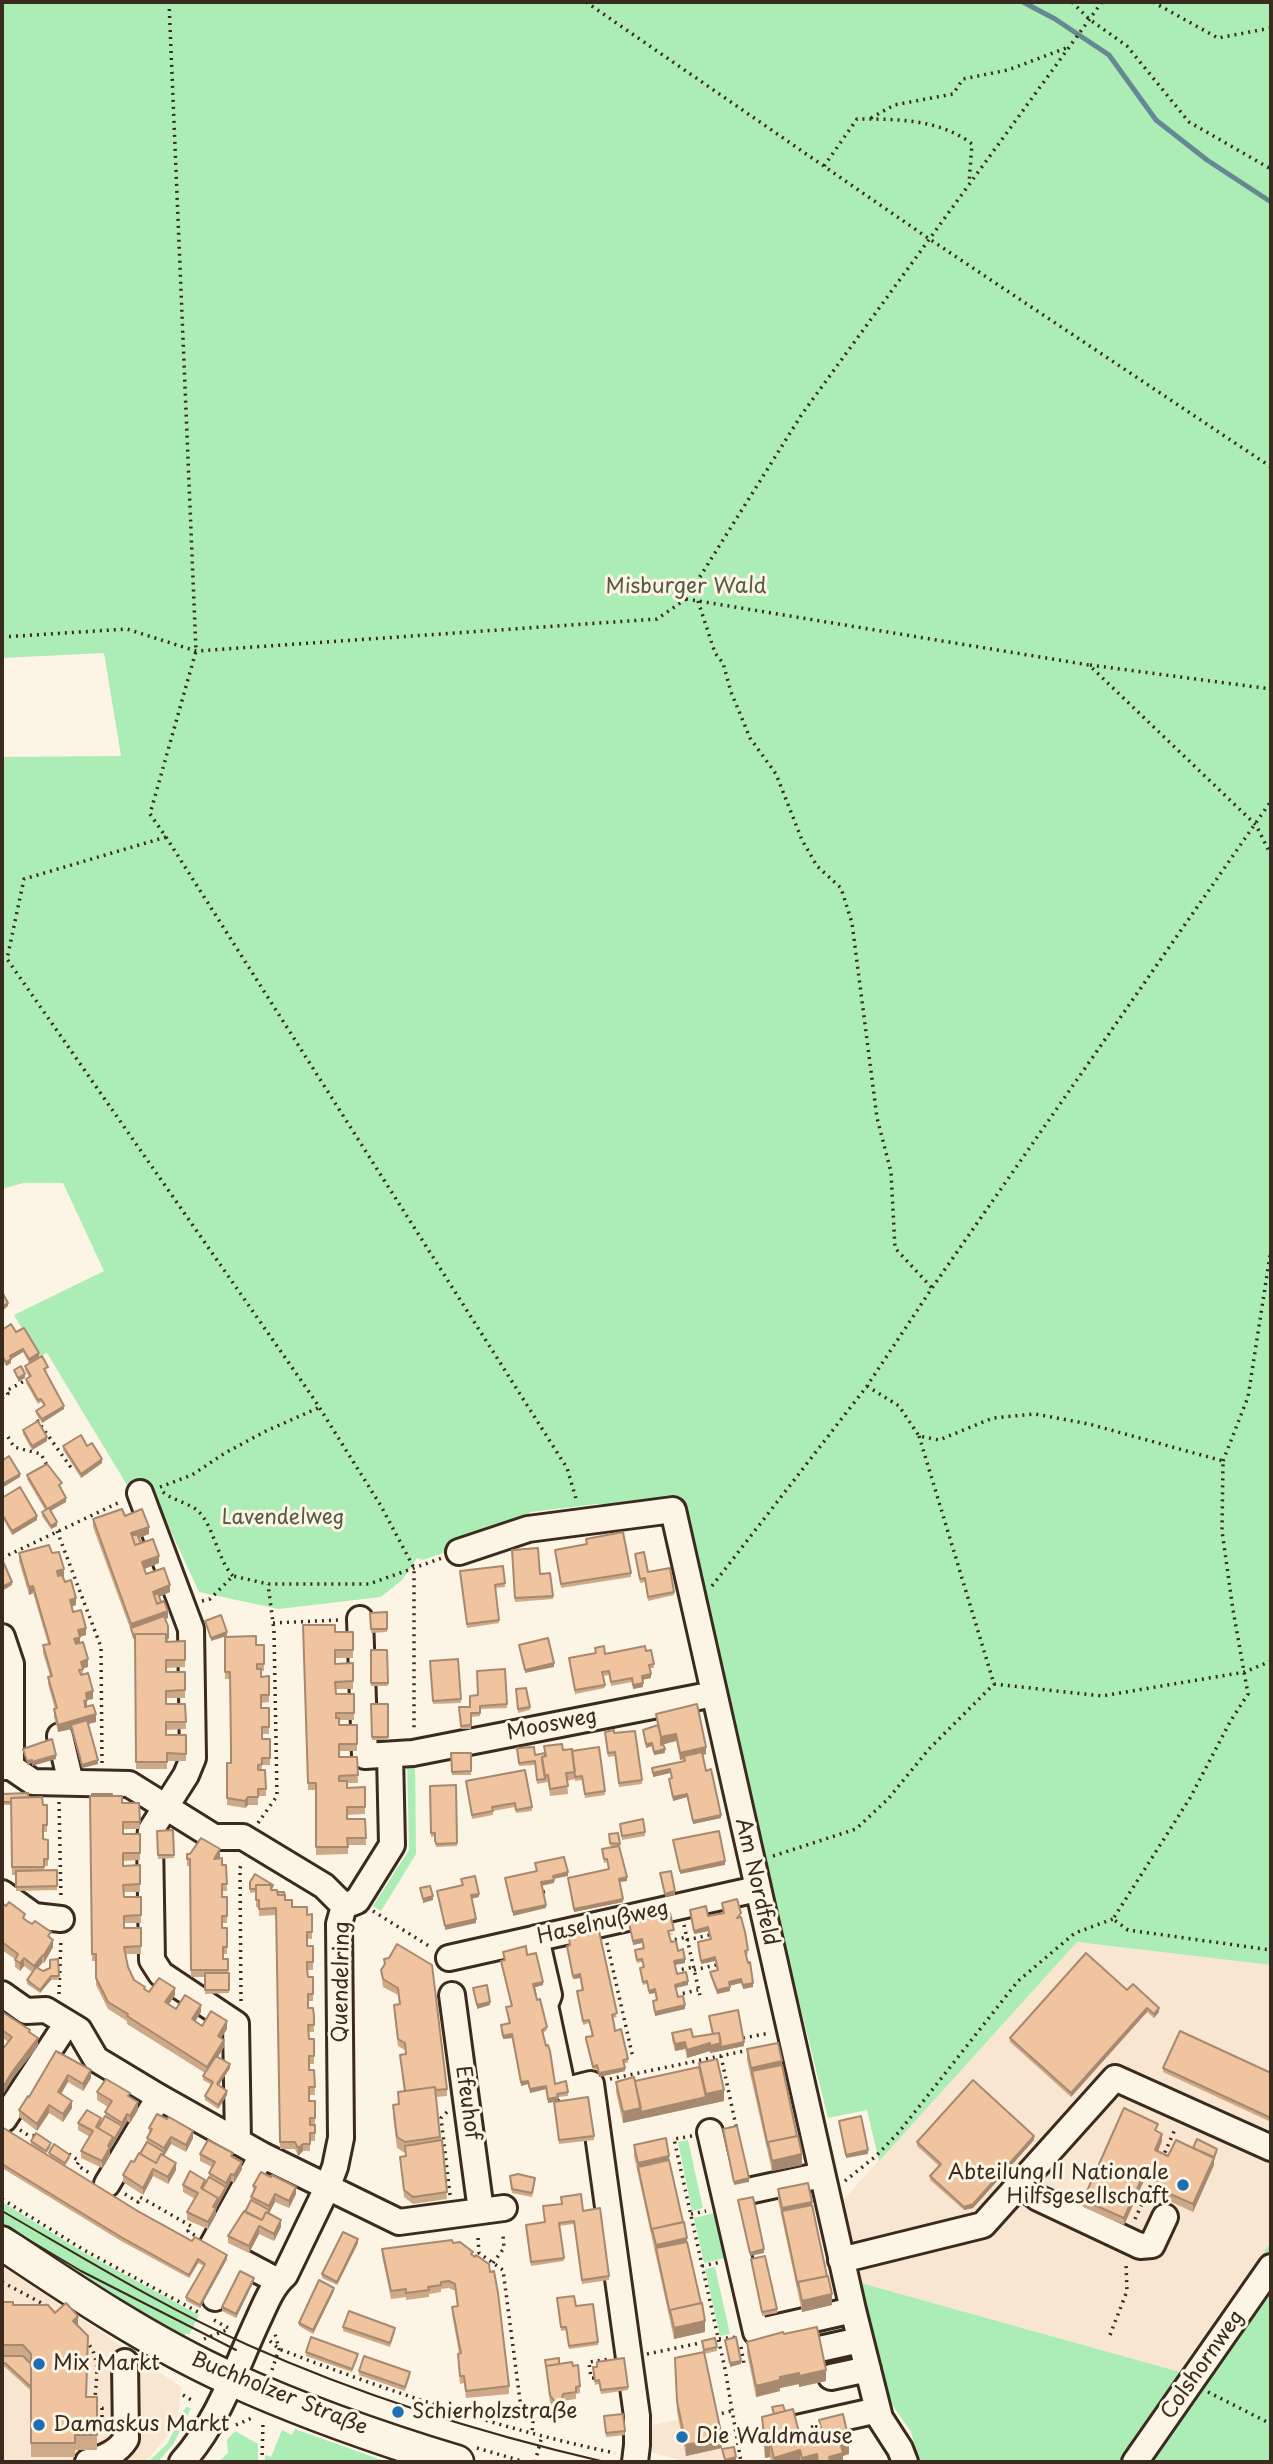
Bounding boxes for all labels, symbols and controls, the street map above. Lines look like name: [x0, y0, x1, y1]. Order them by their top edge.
park label: Misburger Wald: [605, 574, 767, 600]
park label: Lavendelweg: [221, 1505, 345, 1531]
street label: Moosweg: [505, 1704, 599, 1746]
street label: Am Nordfeld: [729, 1816, 783, 1948]
street label: Haselnußweg: [535, 1896, 671, 1950]
street label: Quendelring: [328, 1921, 356, 2043]
street label: Efeuhof: [449, 2064, 485, 2142]
place label: Abteilung II Nationale Hilfsgesellschaft: [948, 2160, 1169, 2210]
marker: Abteilung II Nationale Hilfsgesellschaft: [1175, 2177, 1191, 2193]
street label: Colshornweg: [1156, 2306, 1250, 2424]
street label: Buchholzer Straße: [187, 2347, 371, 2441]
place label: Mix Markt: [53, 2351, 160, 2377]
marker: Mix Markt: [31, 2356, 47, 2372]
place label: Schierholzstraße: [412, 2399, 577, 2425]
marker: Schierholzstraße: [390, 2404, 406, 2420]
place label: Damaskus Markt: [53, 2412, 229, 2438]
marker: Damaskus Markt: [31, 2417, 47, 2433]
place label: Die Waldmäuse: [696, 2424, 853, 2450]
marker: Die Waldmäuse: [674, 2429, 690, 2445]

